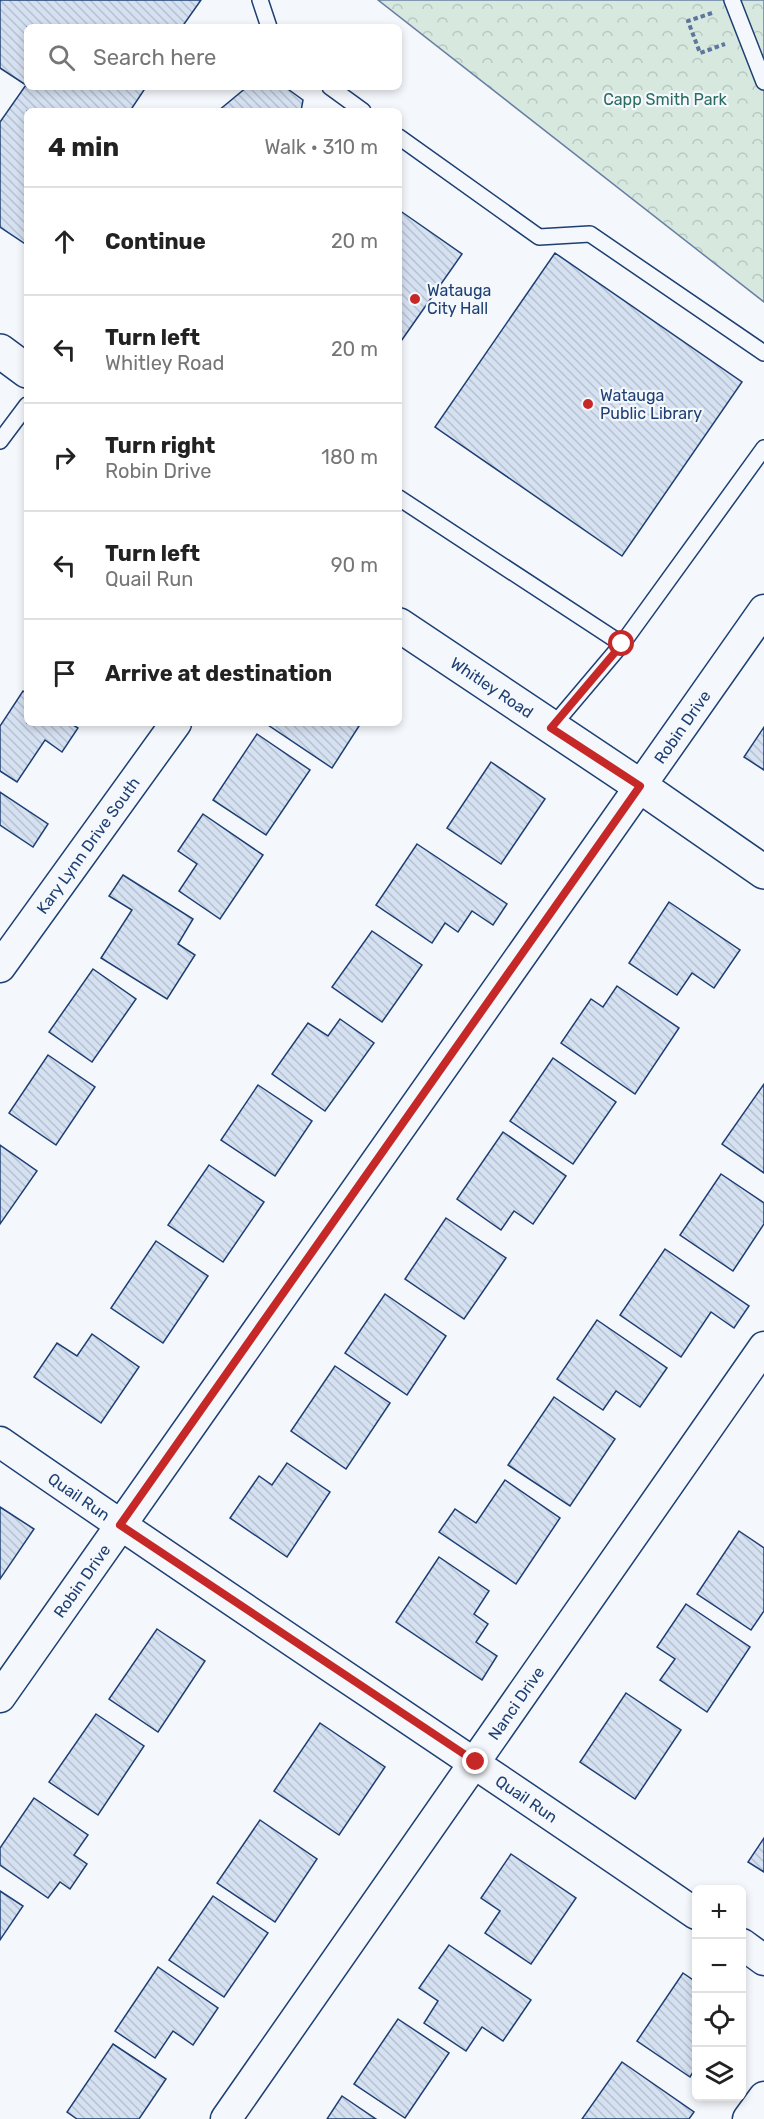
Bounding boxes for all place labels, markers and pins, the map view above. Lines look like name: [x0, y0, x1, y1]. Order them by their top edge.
place label: Watauga City Hall: [427, 281, 491, 318]
marker: Watauga City Hall: [408, 292, 422, 306]
place label: Watauga Public Library: [600, 386, 702, 423]
marker: Watauga Public Library: [581, 397, 595, 411]

